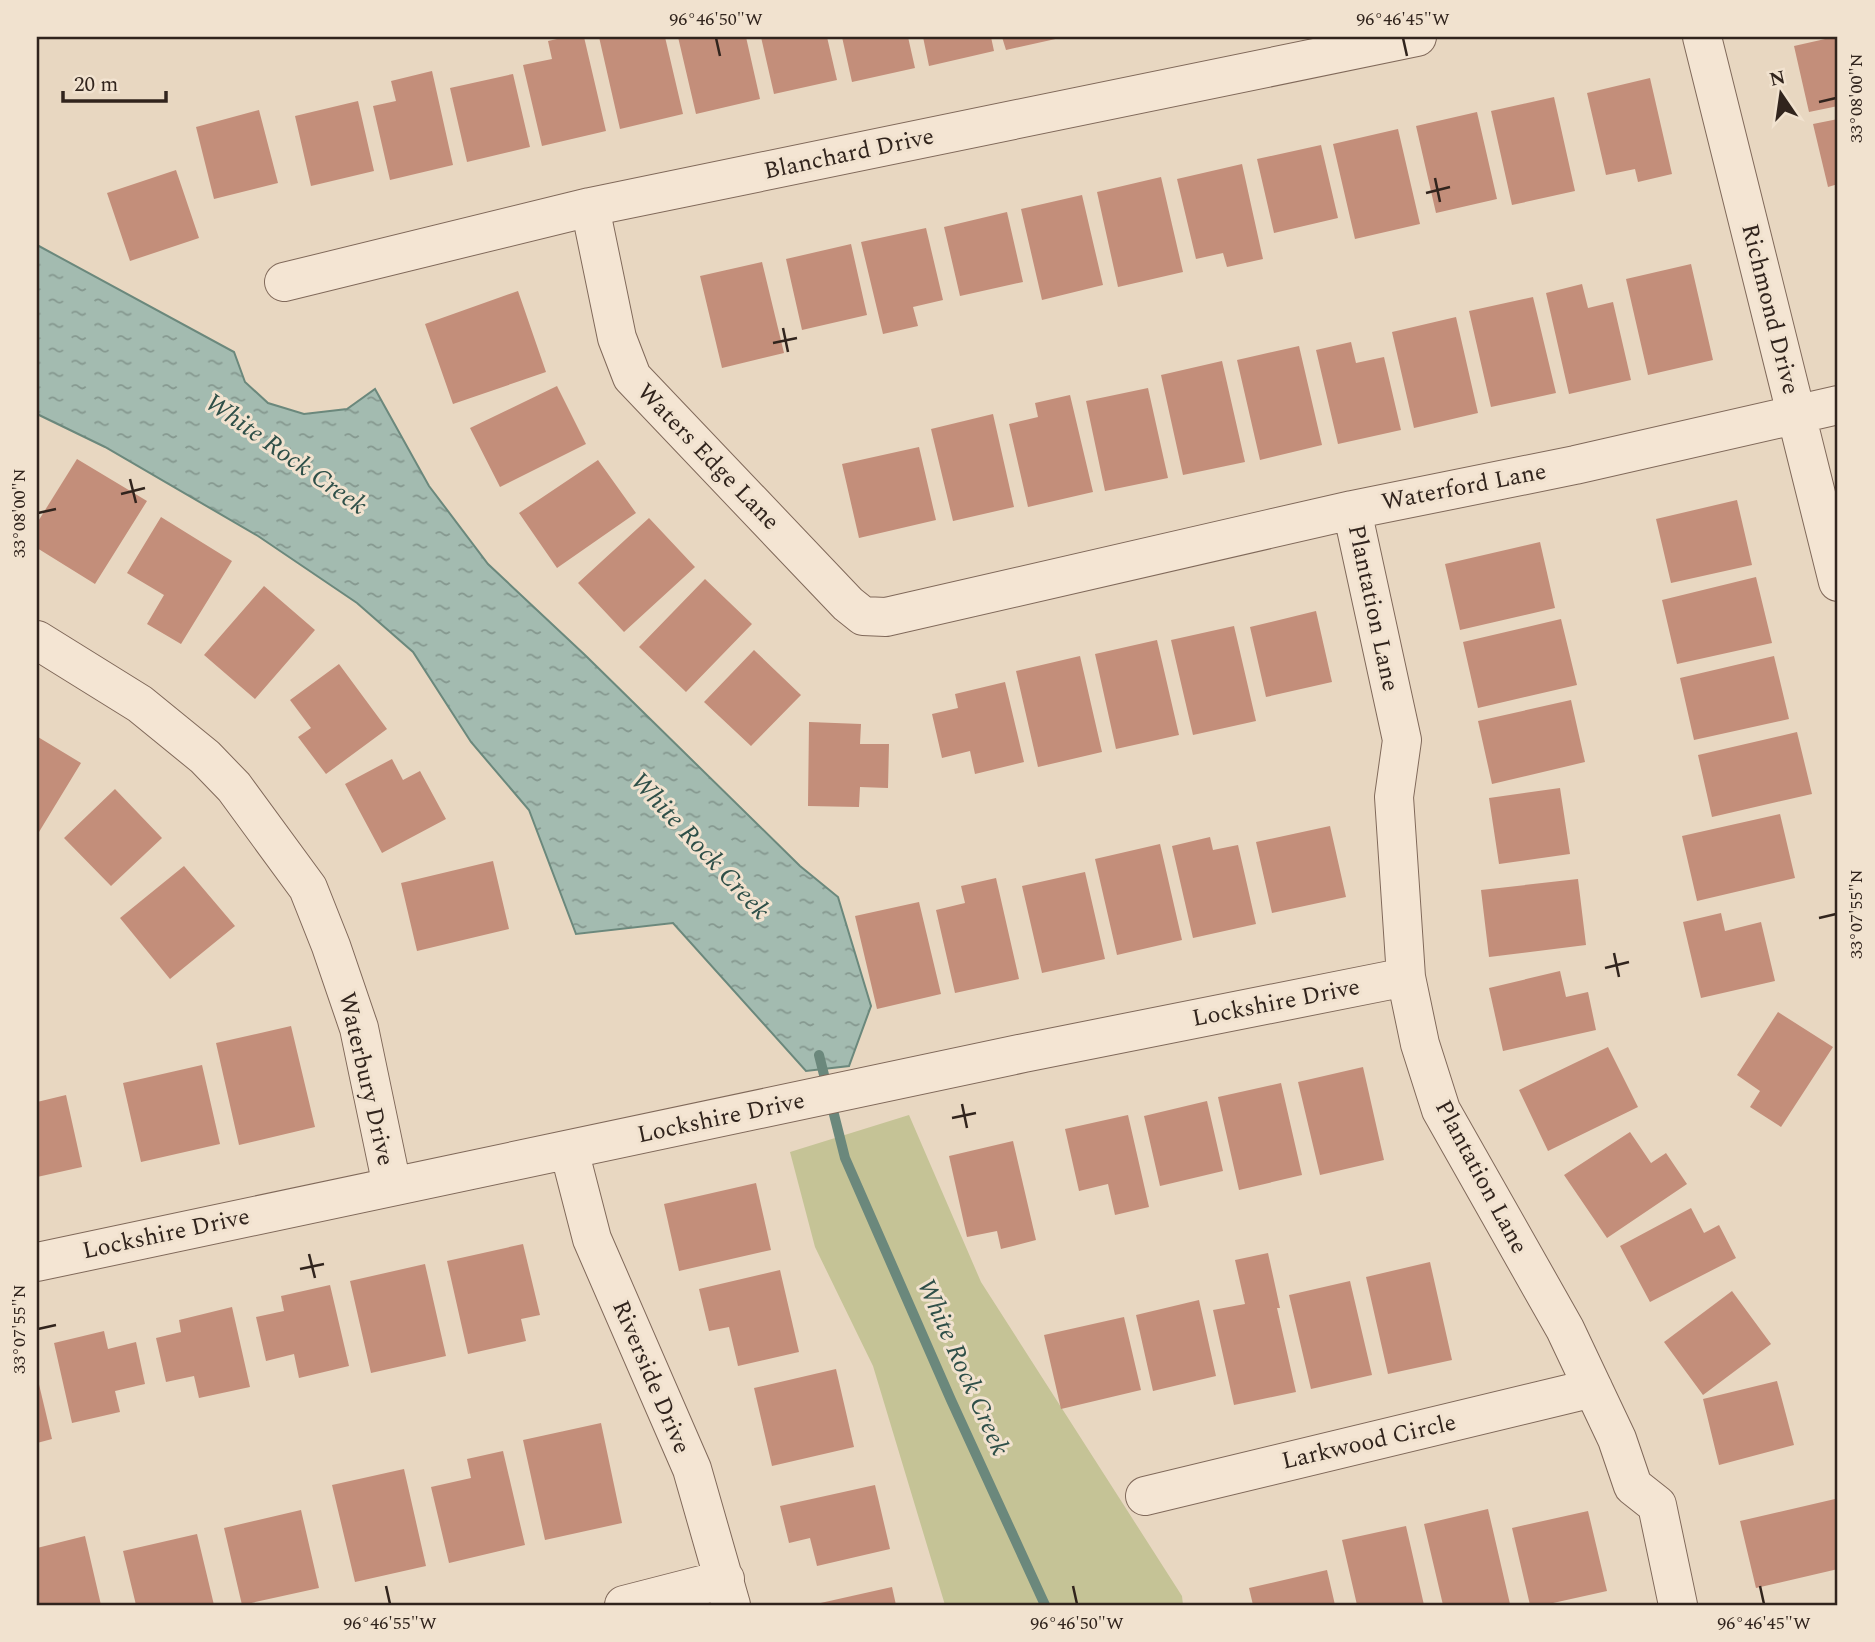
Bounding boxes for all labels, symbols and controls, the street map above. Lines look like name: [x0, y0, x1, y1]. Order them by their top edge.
text: 96°46'50"W: [669, 6, 763, 33]
text: 96°46'45"W: [1356, 6, 1450, 33]
text: 33°08'00"N: [1843, 53, 1870, 143]
scale bar: [63, 60, 166, 104]
north arrow: [1745, 60, 1815, 130]
text: N: [1767, 63, 1788, 95]
text: 20 m: [74, 69, 118, 101]
street label: Blanchard Drive: [761, 118, 937, 190]
street label: Richmond Drive: [1731, 220, 1809, 398]
street label: Waters Edge Lane: [628, 375, 788, 539]
water label: White Rock Creek: [196, 383, 376, 525]
street label: Waterford Lane: [1378, 453, 1550, 521]
text: 33°08'00"N: [6, 468, 33, 558]
street label: Plantation Lane: [1338, 521, 1408, 695]
water label: White Rock Creek: [620, 763, 780, 929]
text: 33°07'55"N: [1843, 869, 1870, 959]
street label: Lockshire Drive: [1189, 969, 1363, 1037]
street label: Waterbury Drive: [329, 989, 403, 1169]
street label: Lockshire Drive: [634, 1083, 808, 1153]
street label: Plantation Lane: [1425, 1094, 1537, 1260]
street label: Lockshire Drive: [79, 1199, 253, 1269]
water label: White Rock Creek: [906, 1272, 1020, 1462]
text: 33°07'55"N: [6, 1284, 33, 1374]
street label: Riverside Drive: [602, 1295, 700, 1459]
street label: Larkwood Circle: [1278, 1404, 1460, 1480]
text: 96°46'55"W: [343, 1610, 437, 1637]
text: 96°46'50"W: [1030, 1610, 1124, 1637]
text: 96°46'45"W: [1717, 1610, 1811, 1637]

